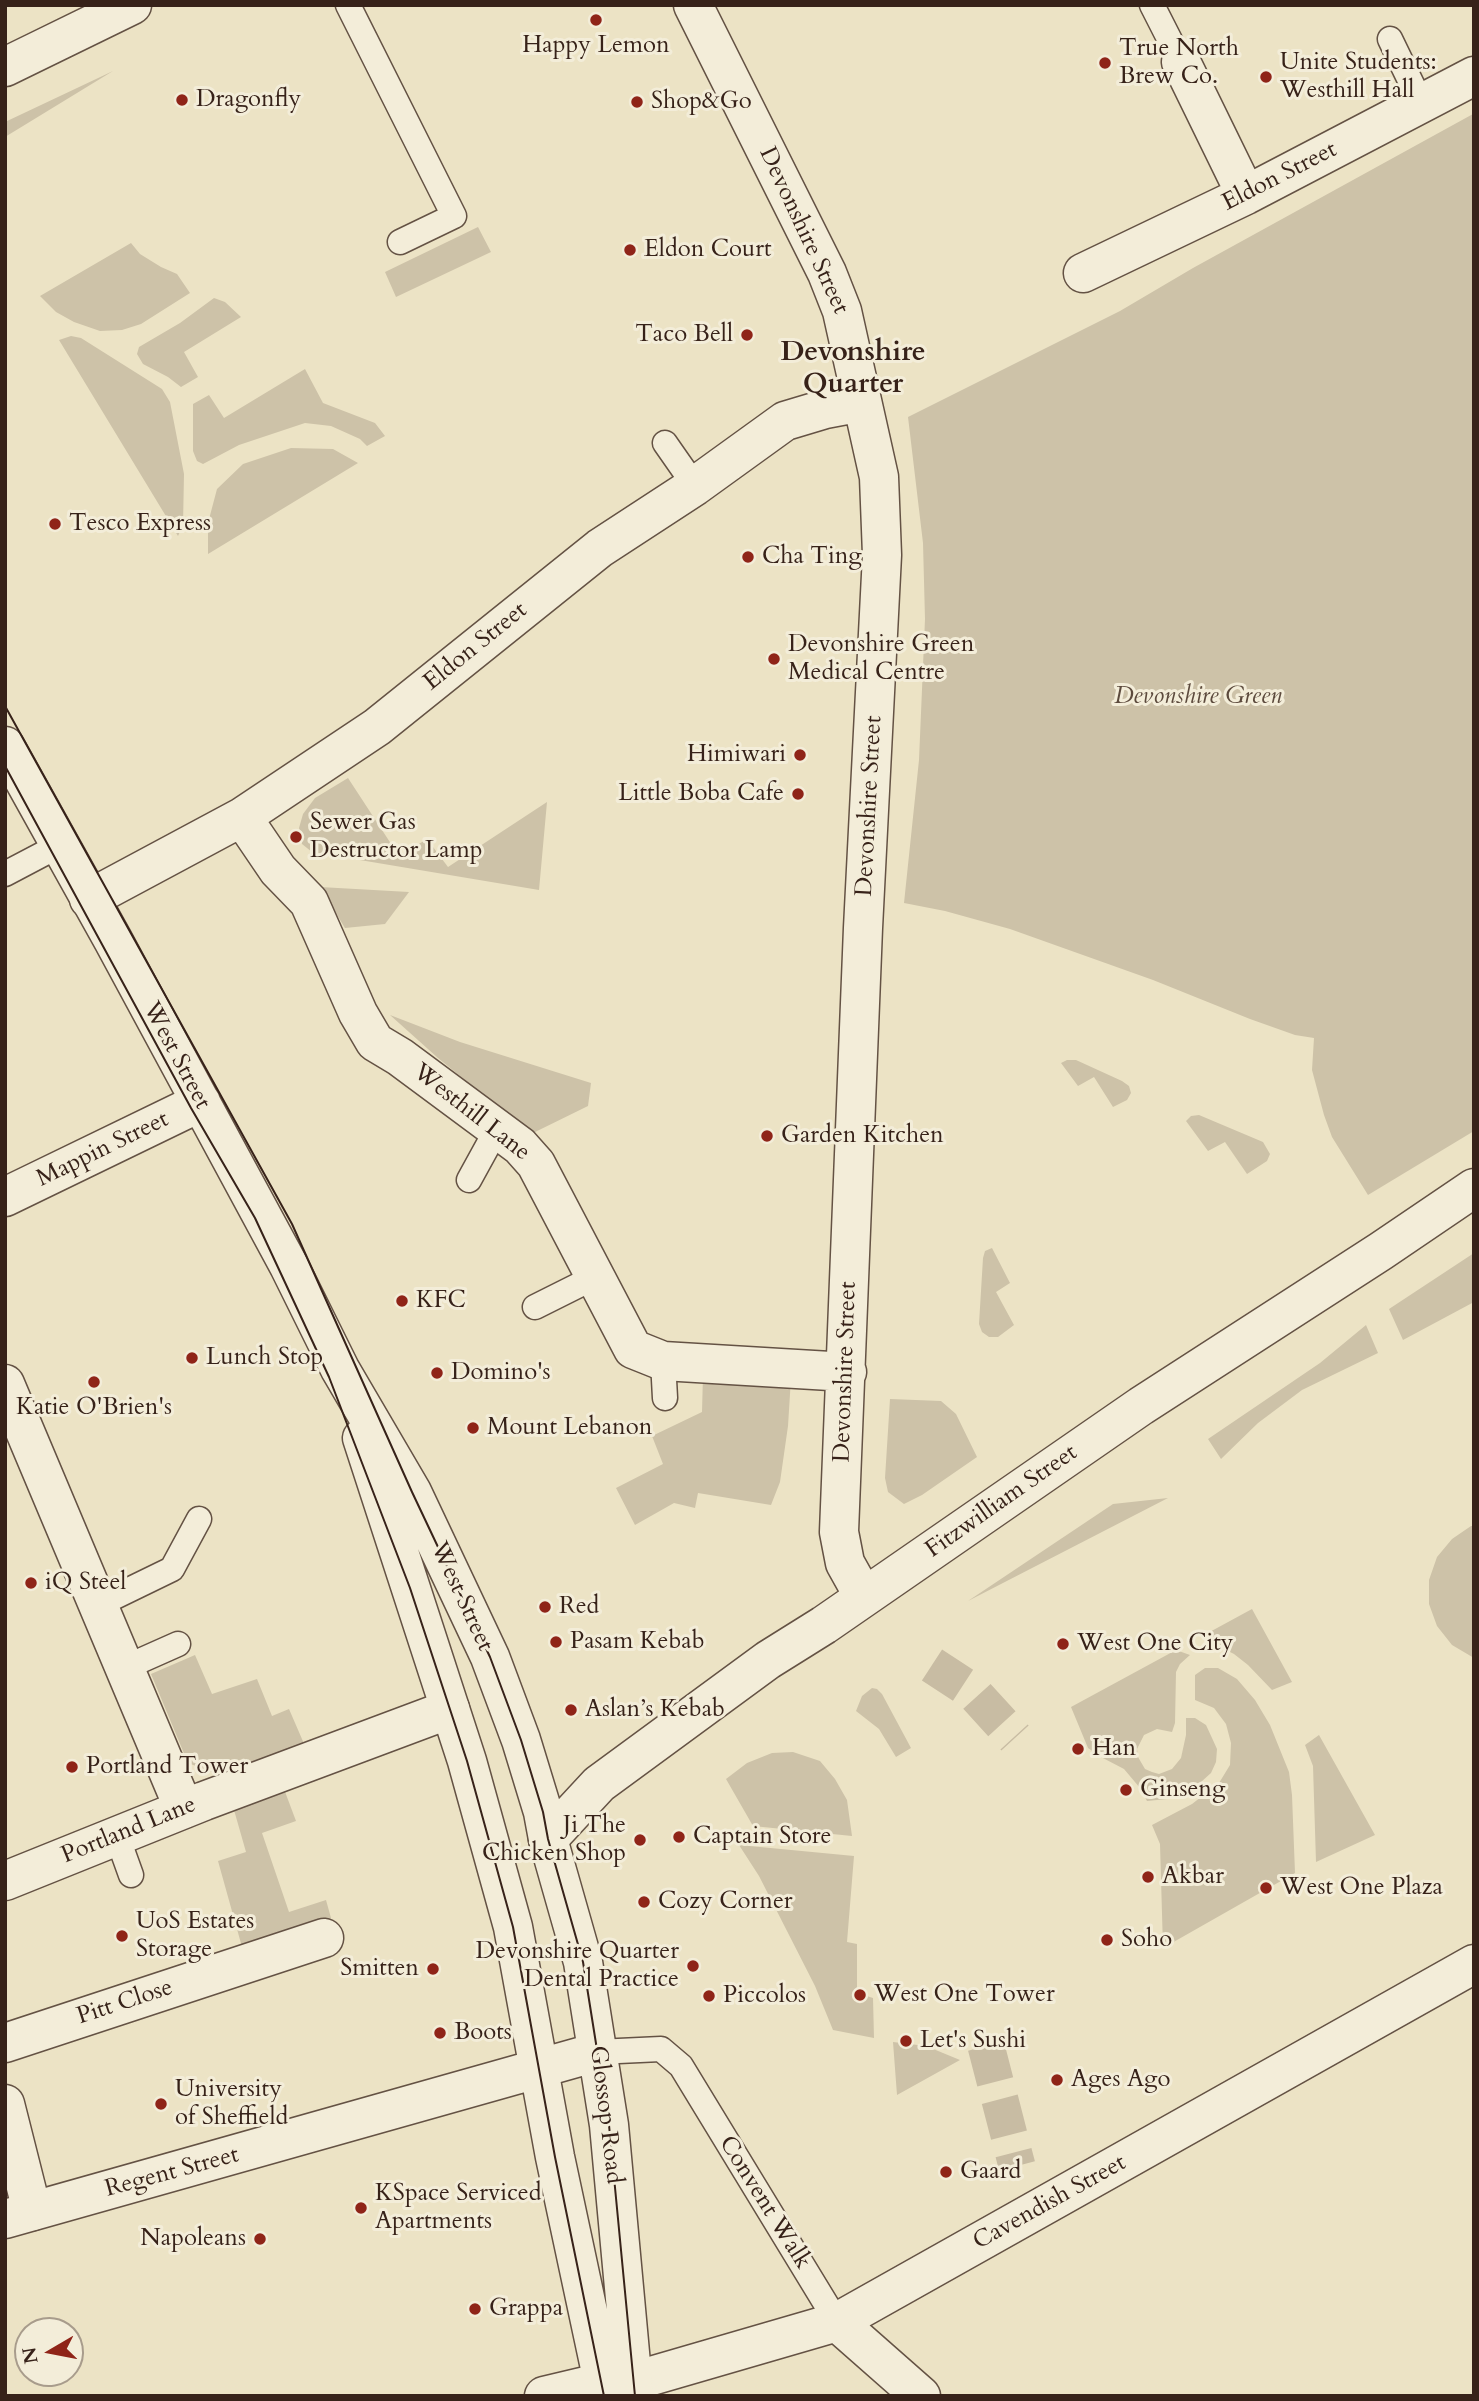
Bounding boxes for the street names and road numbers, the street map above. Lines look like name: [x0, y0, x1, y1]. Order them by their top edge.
street label: Eldon Street: [1218, 136, 1342, 218]
street label: Devonshire Street: [752, 143, 854, 319]
street label: Eldon Street: [419, 597, 533, 697]
street label: Devonshire Street: [851, 715, 889, 897]
street label: West Street: [136, 997, 216, 1115]
street label: Westhill Lane: [407, 1058, 535, 1168]
street label: Mappin Street: [32, 1106, 174, 1194]
street label: Devonshire Street: [828, 1281, 864, 1463]
street label: Fitzwilliam Street: [921, 1439, 1083, 1565]
street label: West Street: [423, 1538, 499, 1656]
street label: Portland Lane: [58, 1791, 200, 1871]
street label: Pitt Close: [74, 1974, 176, 2032]
street label: Glossop Road: [582, 2044, 628, 2186]
street label: Convent Walk: [712, 2131, 816, 2275]
street label: Regent Street: [102, 2141, 242, 2205]
street label: Cavendish Street: [969, 2149, 1131, 2257]

